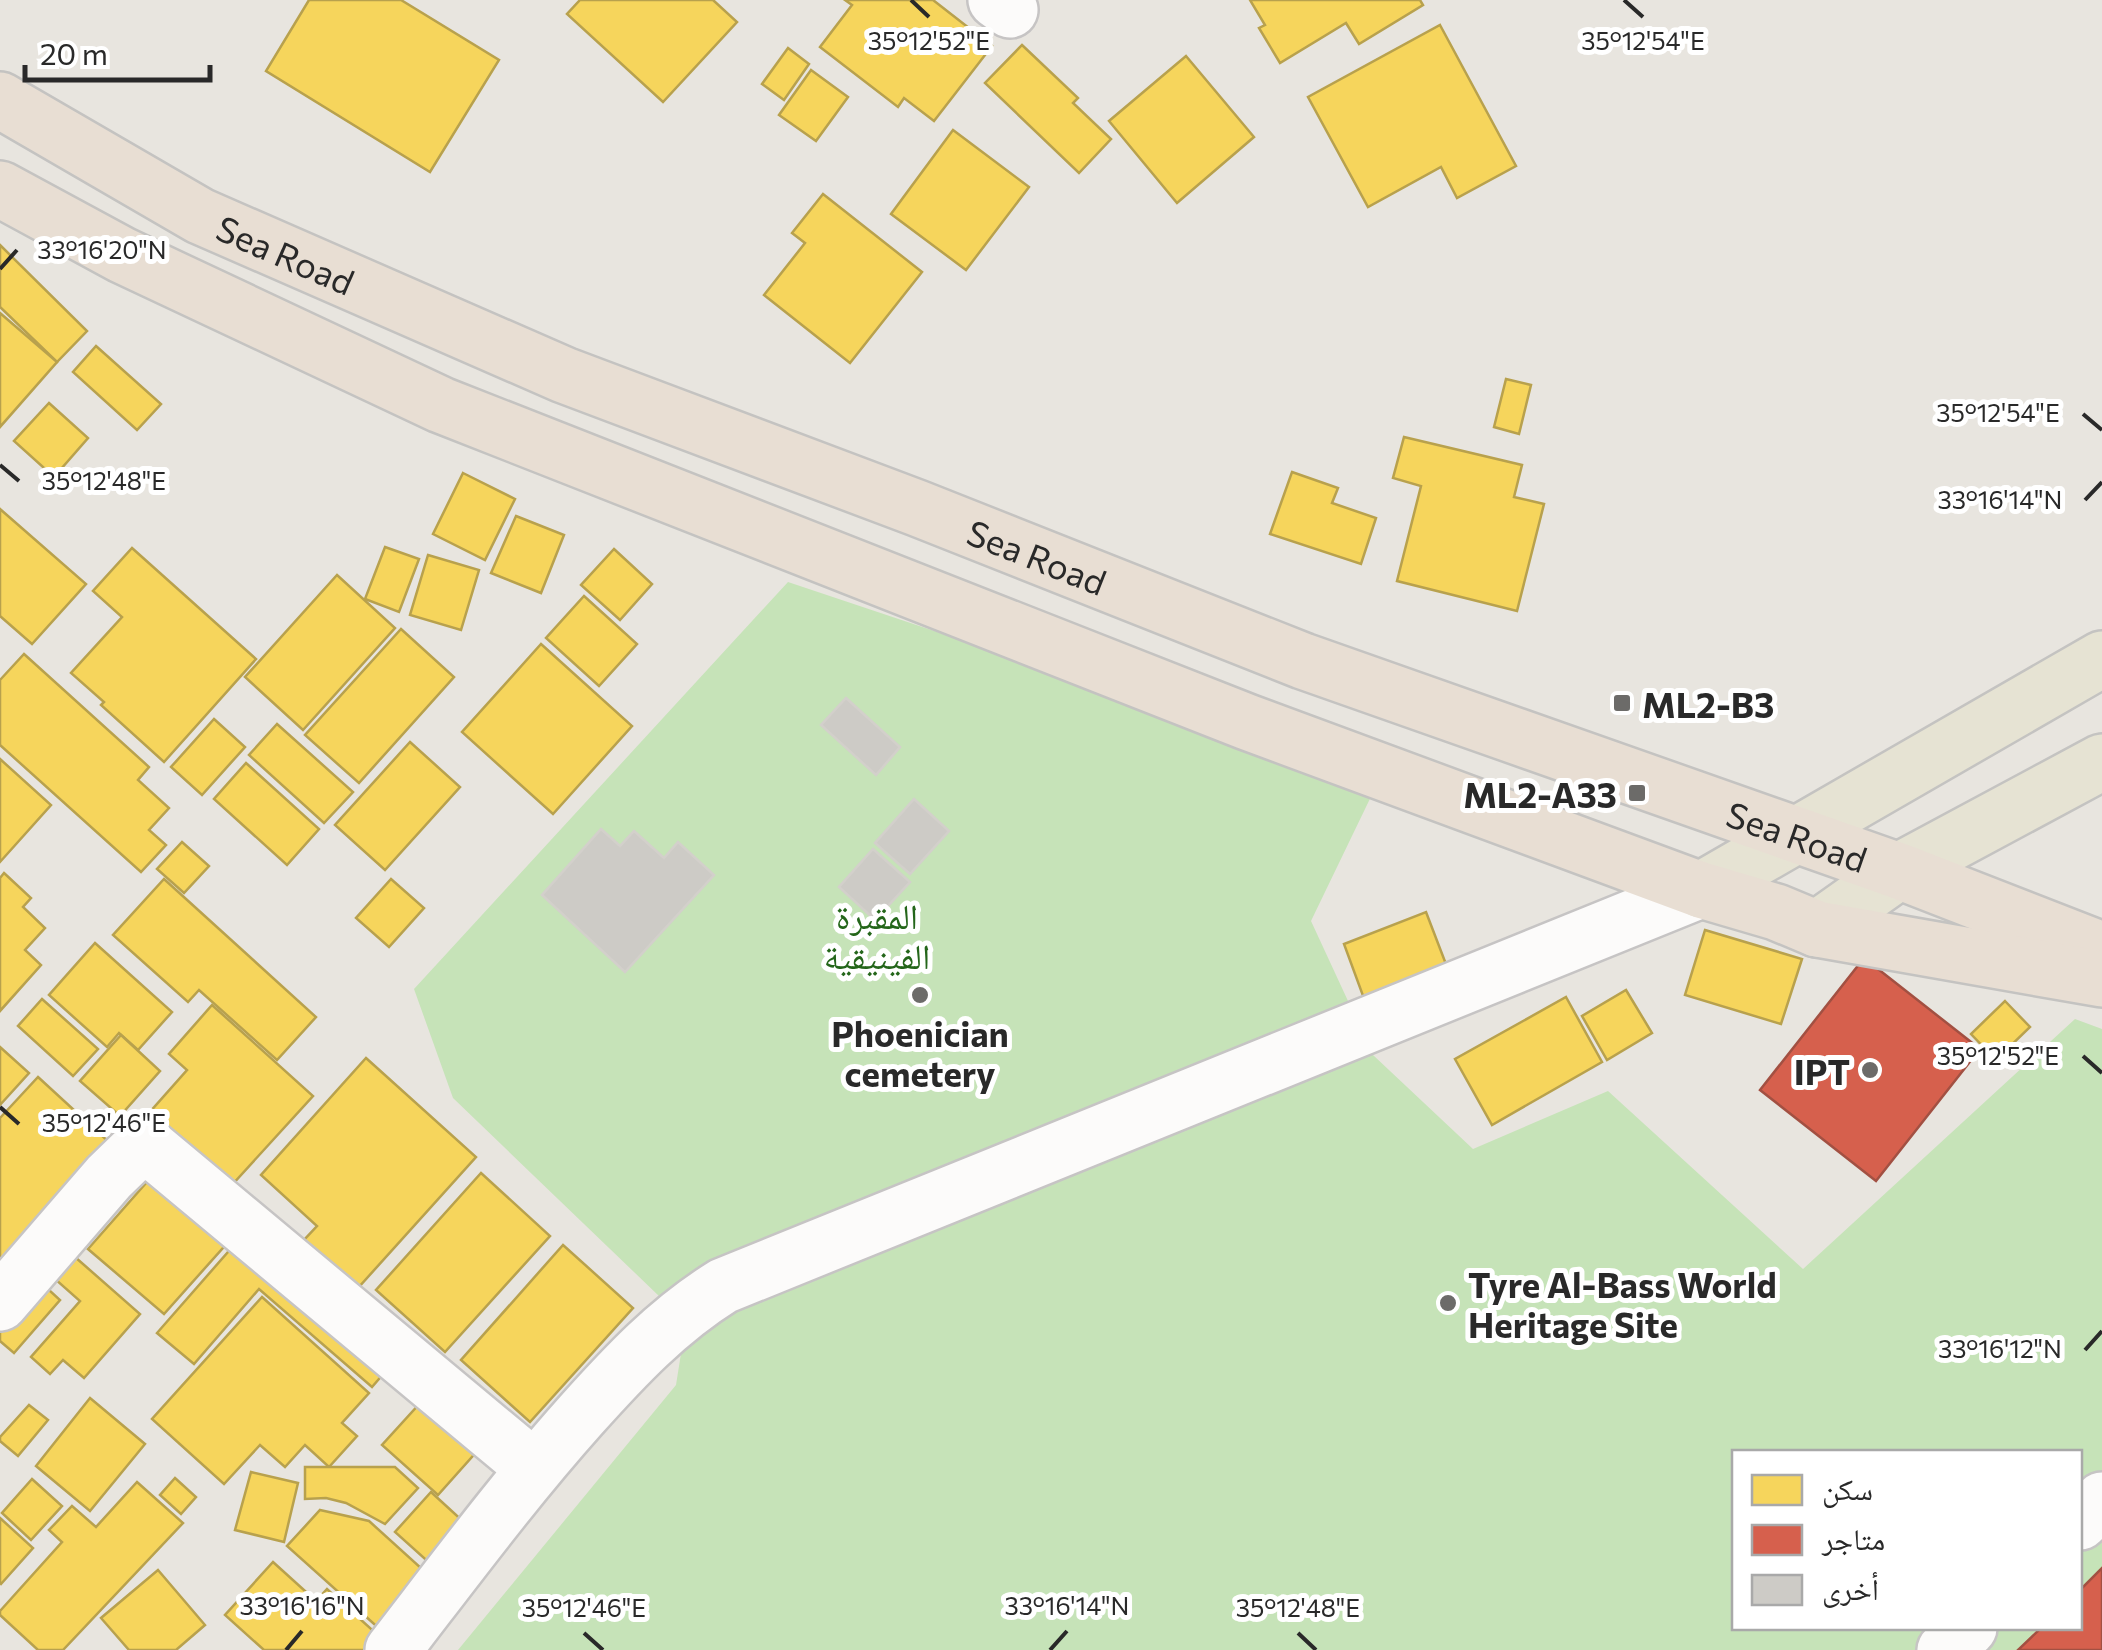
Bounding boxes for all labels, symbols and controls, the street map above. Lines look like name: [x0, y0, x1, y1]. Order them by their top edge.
scale bar: [25, 20, 210, 82]
text: 35°12'52"E: [868, 25, 990, 55]
text: 35°12'54"E: [1581, 25, 1705, 55]
text: 20 m: [40, 34, 108, 71]
street label: Sea Road: [211, 205, 361, 302]
text: 33°16'20"N: [37, 234, 167, 264]
text: 35°12'54"E: [1936, 397, 2060, 427]
text: 35°12'48"E: [42, 465, 166, 495]
text: 33°16'14"N: [1938, 484, 2062, 514]
street label: Sea Road: [962, 509, 1113, 603]
place label: ML2-B3: [1642, 682, 1774, 725]
marker: ML2-B3: [1611, 692, 1633, 714]
place label: ML2-A33: [1463, 772, 1617, 815]
marker: ML2-A33: [1626, 782, 1648, 804]
street label: Sea Road: [1721, 791, 1873, 880]
park label: المقبرة الفينيقية: [824, 893, 930, 976]
marker: Phoenician cemetery: [909, 984, 931, 1006]
place label: Phoenician cemetery: [831, 1011, 1009, 1094]
text: 35°12'52"E: [1937, 1040, 2059, 1070]
place label: IPT: [1794, 1049, 1850, 1092]
marker: IPT: [1859, 1059, 1881, 1081]
text: 35°12'46"E: [42, 1107, 166, 1137]
place label: Tyre Al-Bass World Heritage Site: [1468, 1262, 1777, 1345]
marker: Tyre Al-Bass World Heritage Site: [1437, 1292, 1459, 1314]
text: 33°16'12"N: [1938, 1333, 2062, 1363]
legend: [1732, 1450, 2082, 1630]
text: سكن: [1822, 1469, 1873, 1508]
text: متاجر: [1821, 1519, 1885, 1556]
text: أخرى: [1822, 1569, 1879, 1608]
text: 33°16'16"N: [239, 1590, 365, 1620]
text: 33°16'14"N: [1005, 1590, 1129, 1620]
text: 35°12'46"E: [522, 1592, 646, 1622]
text: 35°12'48"E: [1236, 1592, 1360, 1622]

